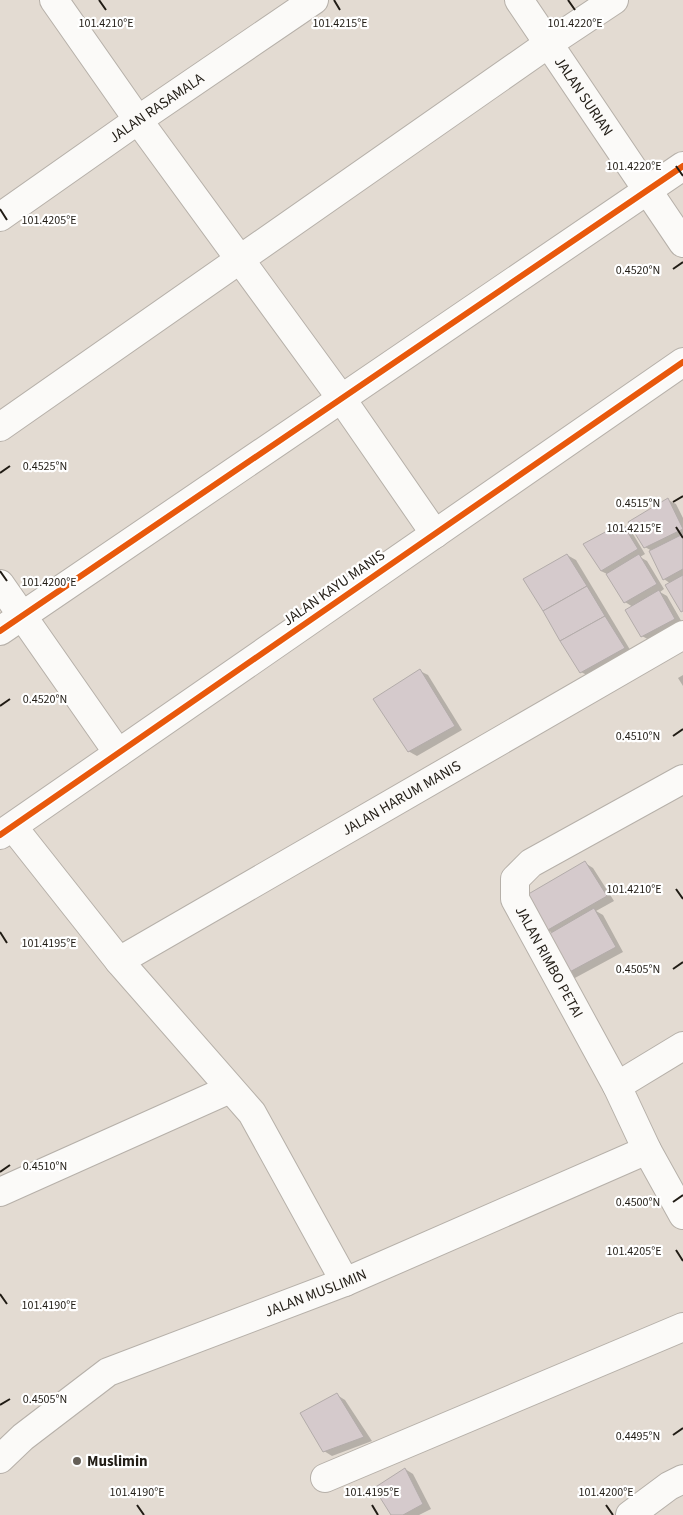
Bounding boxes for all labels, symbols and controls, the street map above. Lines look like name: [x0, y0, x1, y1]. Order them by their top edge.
text: 101.4210°E: [78, 15, 134, 32]
text: 101.4215°E: [312, 15, 368, 32]
text: 101.4220°E: [547, 15, 603, 32]
street label: JALAN SURIAN: [550, 52, 618, 140]
street label: JALAN RASAMALA: [105, 67, 209, 148]
text: 101.4220°E: [606, 158, 662, 175]
text: 101.4205°E: [21, 212, 77, 229]
text: 0.4520°N: [616, 262, 660, 279]
text: 0.4525°N: [23, 458, 67, 475]
text: 0.4515°N: [616, 495, 660, 512]
text: 101.4215°E: [606, 520, 662, 537]
street label: JALAN KAYU MANIS: [279, 545, 389, 631]
text: 101.4200°E: [21, 574, 77, 591]
text: 0.4520°N: [23, 691, 67, 708]
text: 0.4510°N: [616, 728, 660, 745]
street label: JALAN HARUM MANIS: [338, 755, 465, 841]
text: 101.4210°E: [606, 881, 662, 898]
street label: JALAN RIMBO PETAI: [510, 902, 588, 1022]
text: 101.4195°E: [21, 935, 77, 952]
text: 0.4505°N: [616, 961, 660, 978]
text: 0.4510°N: [23, 1158, 67, 1175]
text: 0.4500°N: [616, 1194, 660, 1211]
text: 101.4205°E: [606, 1243, 662, 1260]
street label: JALAN MUSLIMIN: [262, 1263, 370, 1322]
text: 101.4190°E: [21, 1297, 77, 1314]
text: 0.4505°N: [23, 1391, 67, 1408]
text: 0.4495°N: [616, 1428, 660, 1445]
place label: Muslimin: [87, 1451, 148, 1472]
marker: Muslimin: [71, 1455, 83, 1467]
text: 101.4190°E: [109, 1484, 165, 1501]
text: 101.4195°E: [344, 1484, 400, 1501]
text: 101.4200°E: [578, 1484, 634, 1501]

